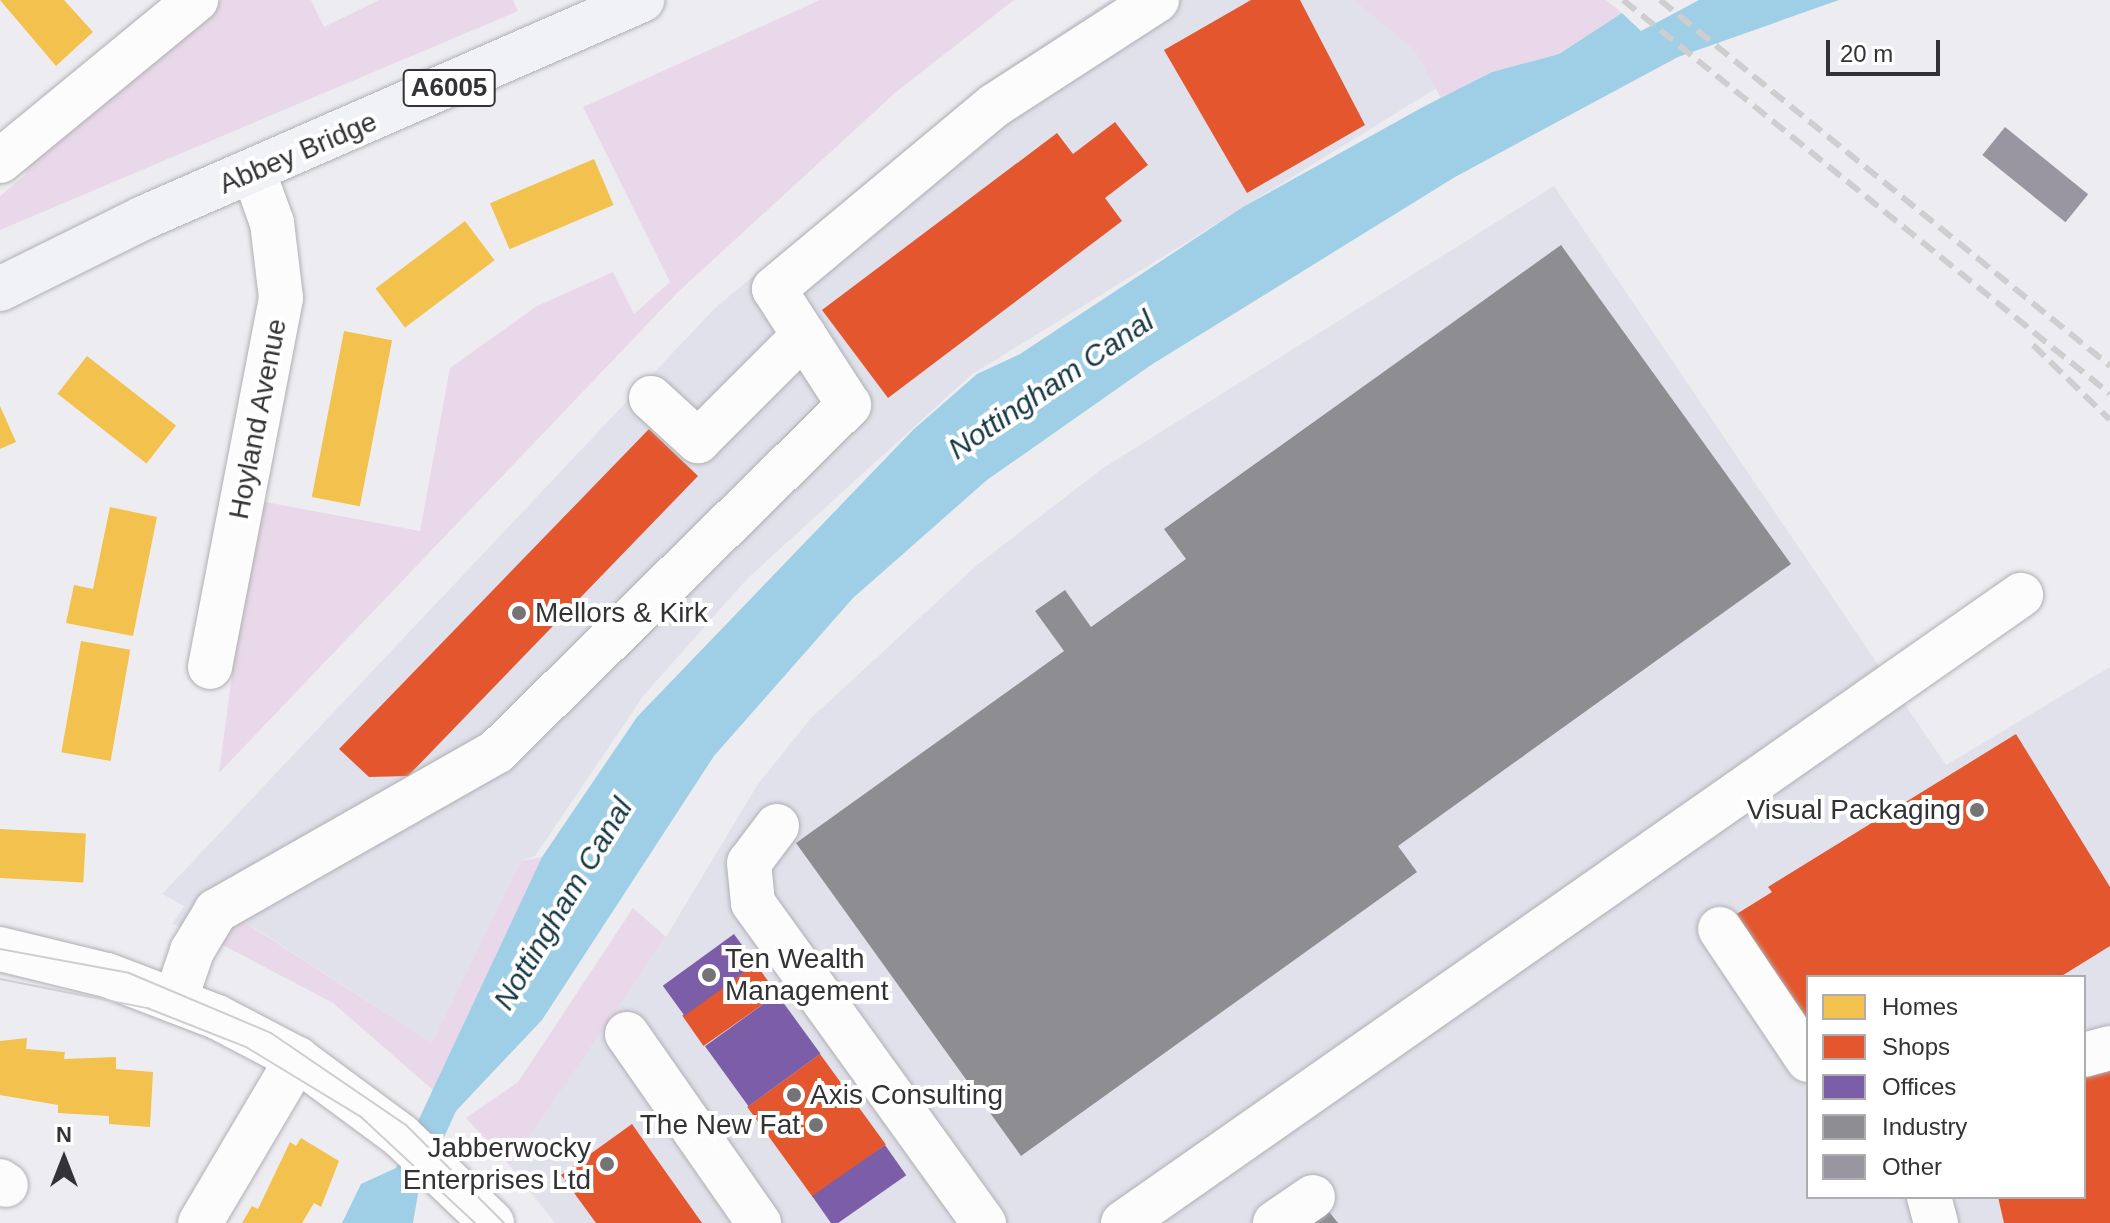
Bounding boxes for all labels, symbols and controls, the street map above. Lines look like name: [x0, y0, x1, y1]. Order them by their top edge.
scale bar: [1830, 24, 1944, 74]
text: 20 m: [1840, 40, 1893, 67]
road number: A6005: [401, 66, 497, 110]
street label: Abbey Bridge: [214, 105, 382, 201]
water label: Nottingham Canal: [941, 303, 1161, 467]
street label: Hoyland Avenue: [222, 315, 294, 523]
place label: Mellors & Kirk: [535, 596, 708, 630]
marker: Mellors & Kirk: [510, 604, 528, 622]
water label: Nottingham Canal: [486, 792, 640, 1016]
place label: Visual Packaging: [1747, 793, 1961, 827]
marker: Visual Packaging: [1968, 801, 1986, 819]
place label: Ten Wealth Management: [725, 942, 888, 1008]
marker: Ten Wealth Management: [700, 966, 718, 984]
legend: [1806, 975, 2086, 1199]
text: Homes: [1882, 993, 1958, 1020]
text: Shops: [1882, 1033, 1950, 1060]
text: Offices: [1882, 1073, 1956, 1100]
place label: Axis Consulting: [810, 1078, 1003, 1112]
marker: Axis Consulting: [785, 1086, 803, 1104]
place label: The New Fat: [640, 1108, 800, 1142]
text: Industry: [1882, 1113, 1967, 1140]
marker: The New Fat: [807, 1116, 825, 1134]
north arrow: [24, 1119, 104, 1199]
text: N: [56, 1122, 72, 1147]
place label: Jabberwocky Enterprises Ltd: [403, 1131, 591, 1197]
text: Other: [1882, 1153, 1942, 1180]
marker: Jabberwocky Enterprises Ltd: [598, 1155, 616, 1173]

